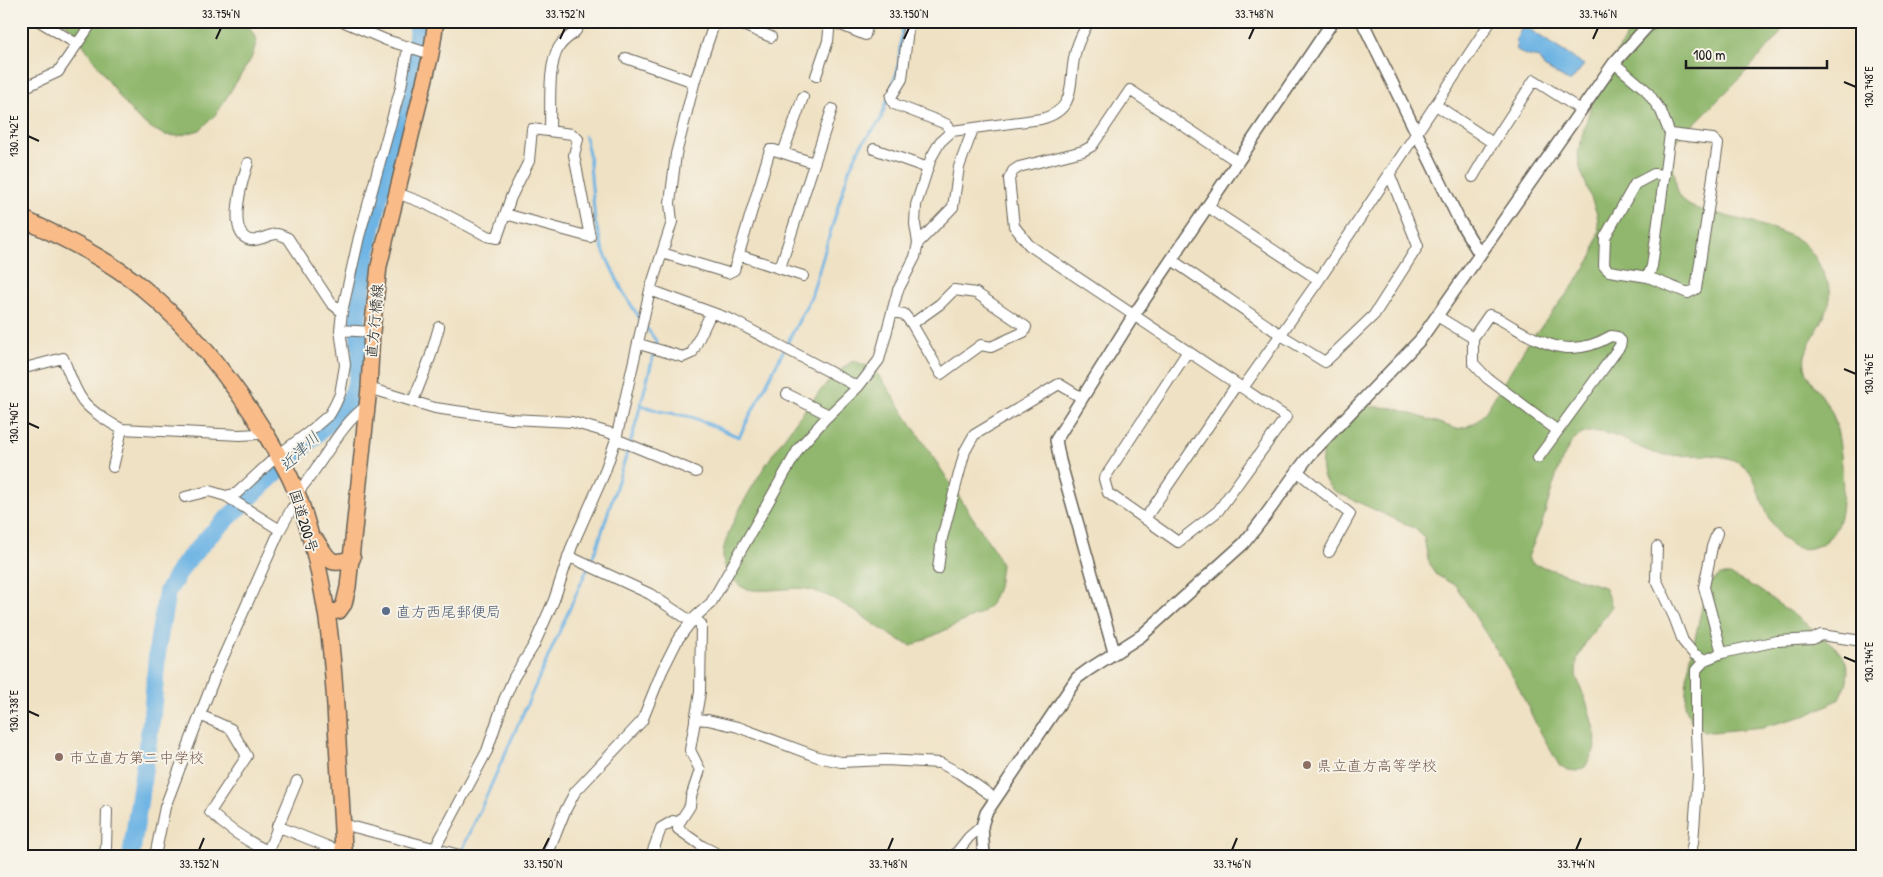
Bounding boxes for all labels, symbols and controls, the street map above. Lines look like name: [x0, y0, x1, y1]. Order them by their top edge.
text: 33.754°N: [202, 5, 240, 22]
text: 33.752°N: [545, 5, 585, 22]
text: 33.750°N: [890, 5, 928, 22]
text: 33.748°N: [1235, 5, 1273, 22]
text: 33.746°N: [1579, 5, 1617, 22]
scale bar: [1686, 38, 1827, 70]
text: 100 m: [1693, 44, 1726, 65]
text: 130.748°E: [1860, 66, 1877, 108]
text: 130.742°E: [5, 114, 22, 157]
street label: 直方行橋線: [360, 283, 388, 359]
text: 130.746°E: [1860, 353, 1877, 395]
text: 130.740°E: [5, 402, 22, 444]
water label: 近津川: [274, 426, 324, 476]
street label: 国道200号: [284, 487, 324, 555]
place label: 直方西尾郵便局: [396, 601, 501, 622]
marker: 直方西尾郵便局: [380, 605, 392, 617]
text: 130.744°E: [1860, 641, 1877, 682]
text: 130.738°E: [5, 689, 22, 732]
place label: 市立直方第二中学校: [69, 747, 204, 768]
marker: 市立直方第二中学校: [53, 751, 65, 763]
place label: 県立直方高等学校: [1317, 755, 1437, 776]
marker: 県立直方高等学校: [1301, 759, 1313, 771]
text: 33.752°N: [179, 855, 219, 872]
text: 33.750°N: [524, 855, 562, 872]
text: 33.748°N: [869, 855, 907, 872]
text: 33.746°N: [1213, 855, 1251, 872]
text: 33.744°N: [1557, 855, 1595, 872]

